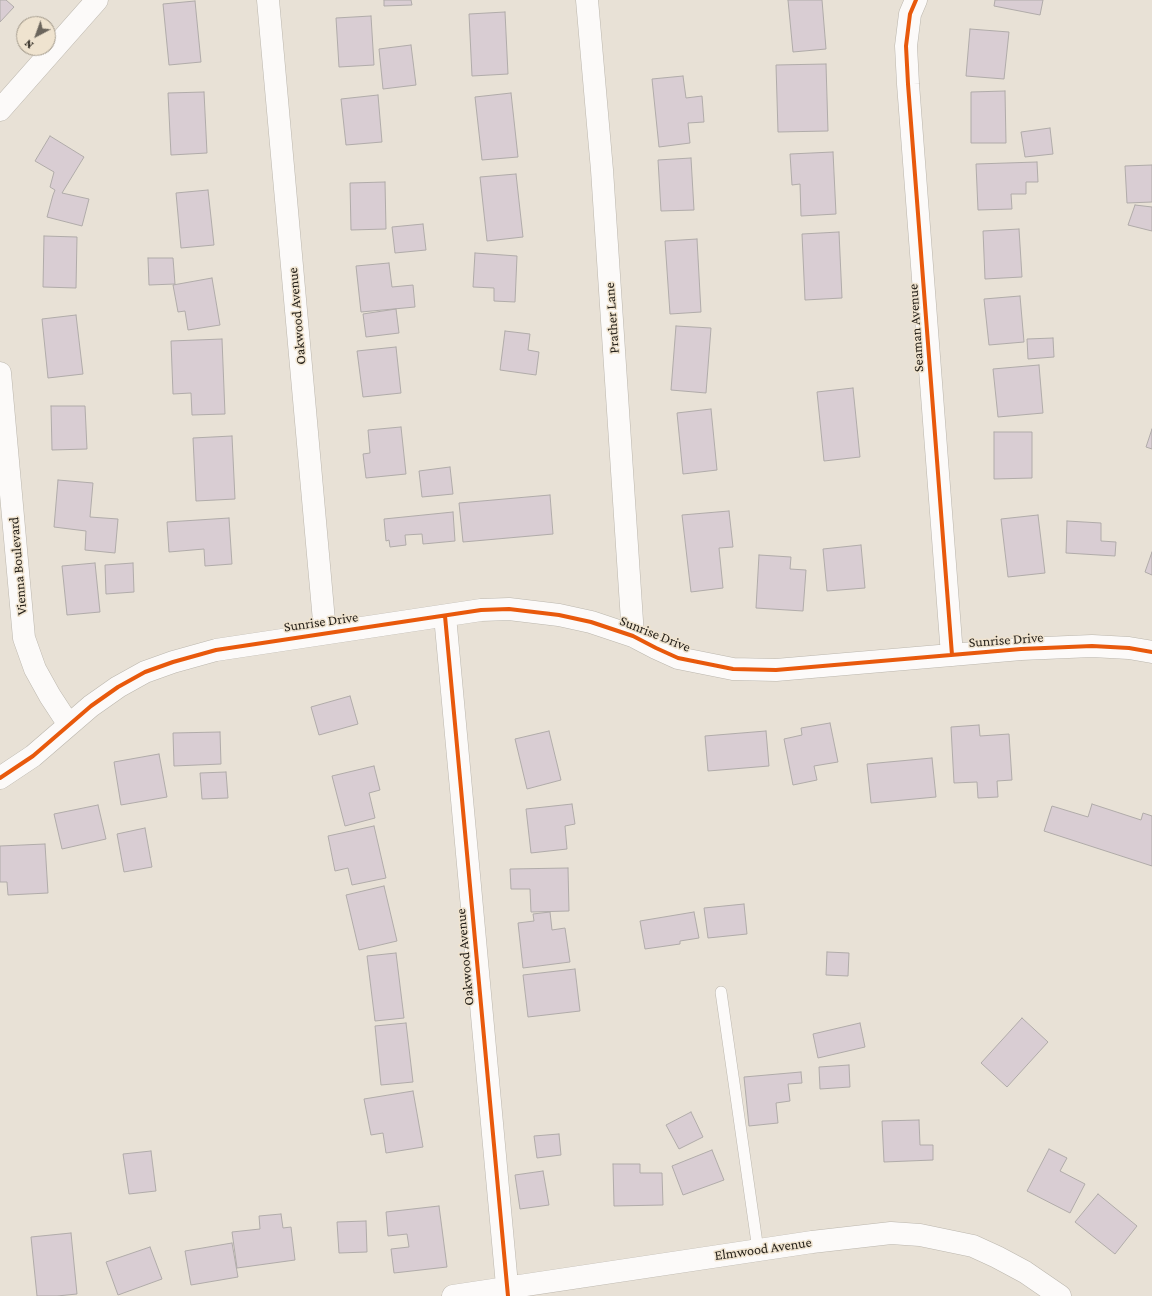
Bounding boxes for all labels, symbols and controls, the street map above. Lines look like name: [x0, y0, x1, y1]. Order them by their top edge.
north arrow: [16, 16, 56, 56]
text: N: [22, 37, 36, 51]
street label: Oakwood Avenue: [284, 267, 310, 365]
street label: Prather Lane: [601, 282, 623, 354]
street label: Seaman Avenue: [905, 283, 927, 373]
street label: Vienna Boulevard: [5, 516, 31, 616]
street label: Sunrise Drive: [283, 608, 359, 636]
street label: Sunrise Drive: [617, 612, 693, 656]
street label: Sunrise Drive: [968, 629, 1044, 651]
street label: Oakwood Avenue: [452, 908, 478, 1006]
street label: Elmwood Avenue: [713, 1234, 813, 1264]

